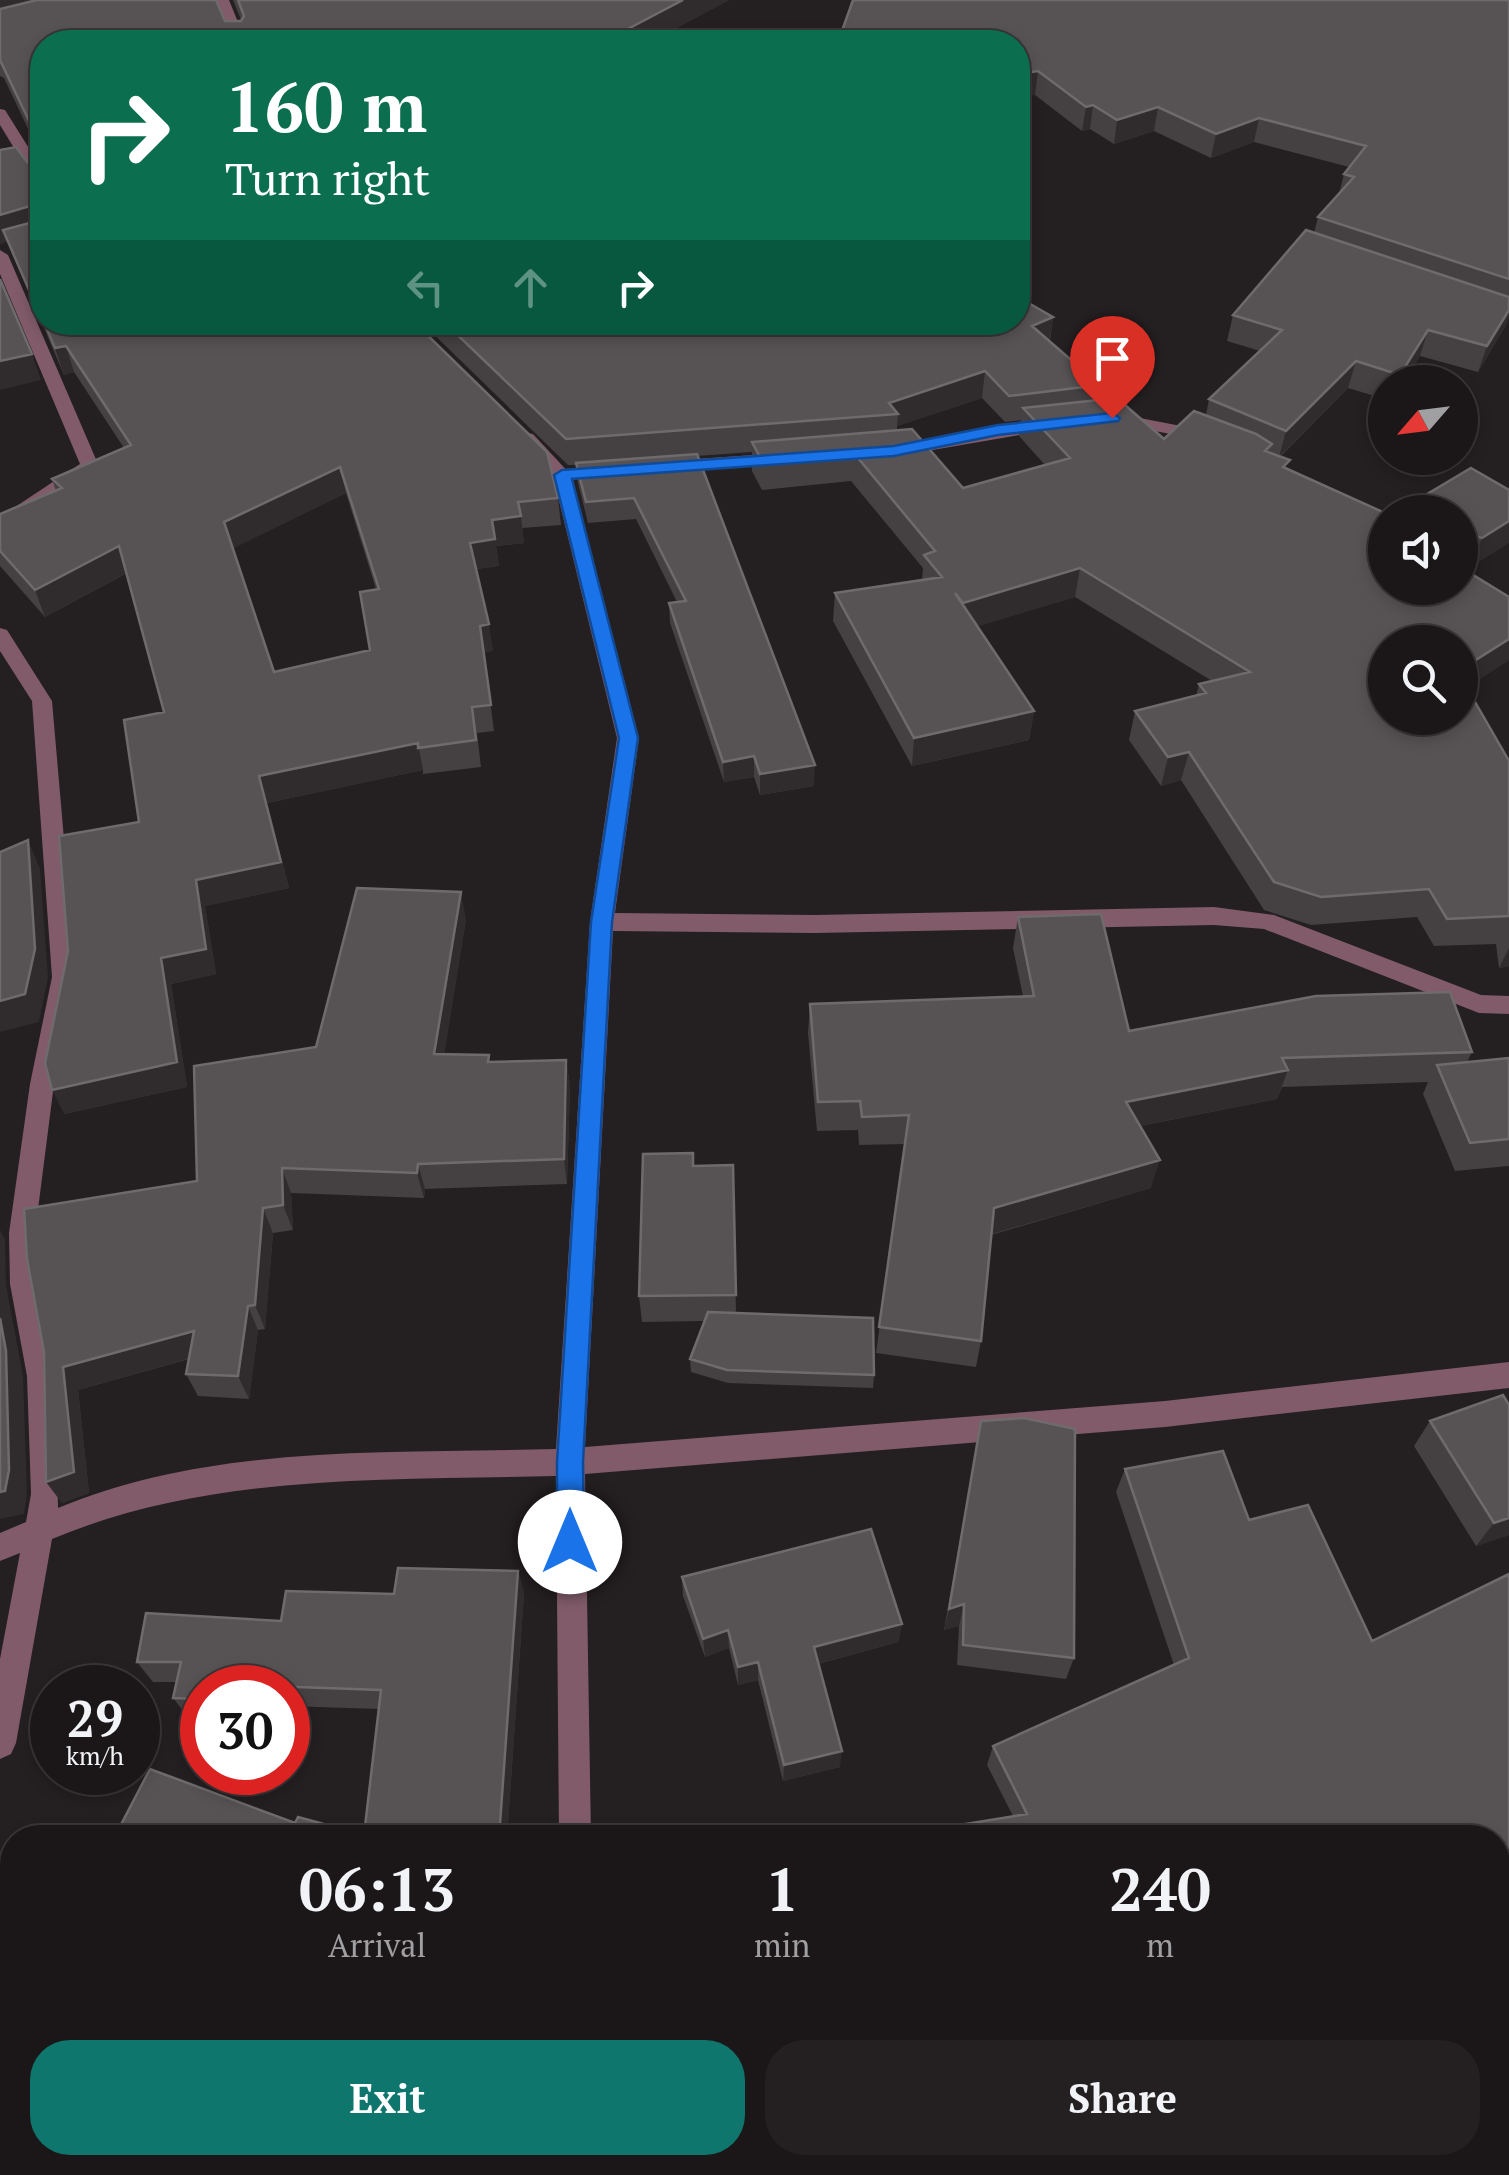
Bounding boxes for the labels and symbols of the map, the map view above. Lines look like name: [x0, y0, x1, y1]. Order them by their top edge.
pin: [1070, 316, 1155, 419]
north arrow: [1368, 365, 1478, 475]
position arrow: [518, 1490, 622, 1594]
speed limit sign: 30: [180, 1665, 310, 1795]

